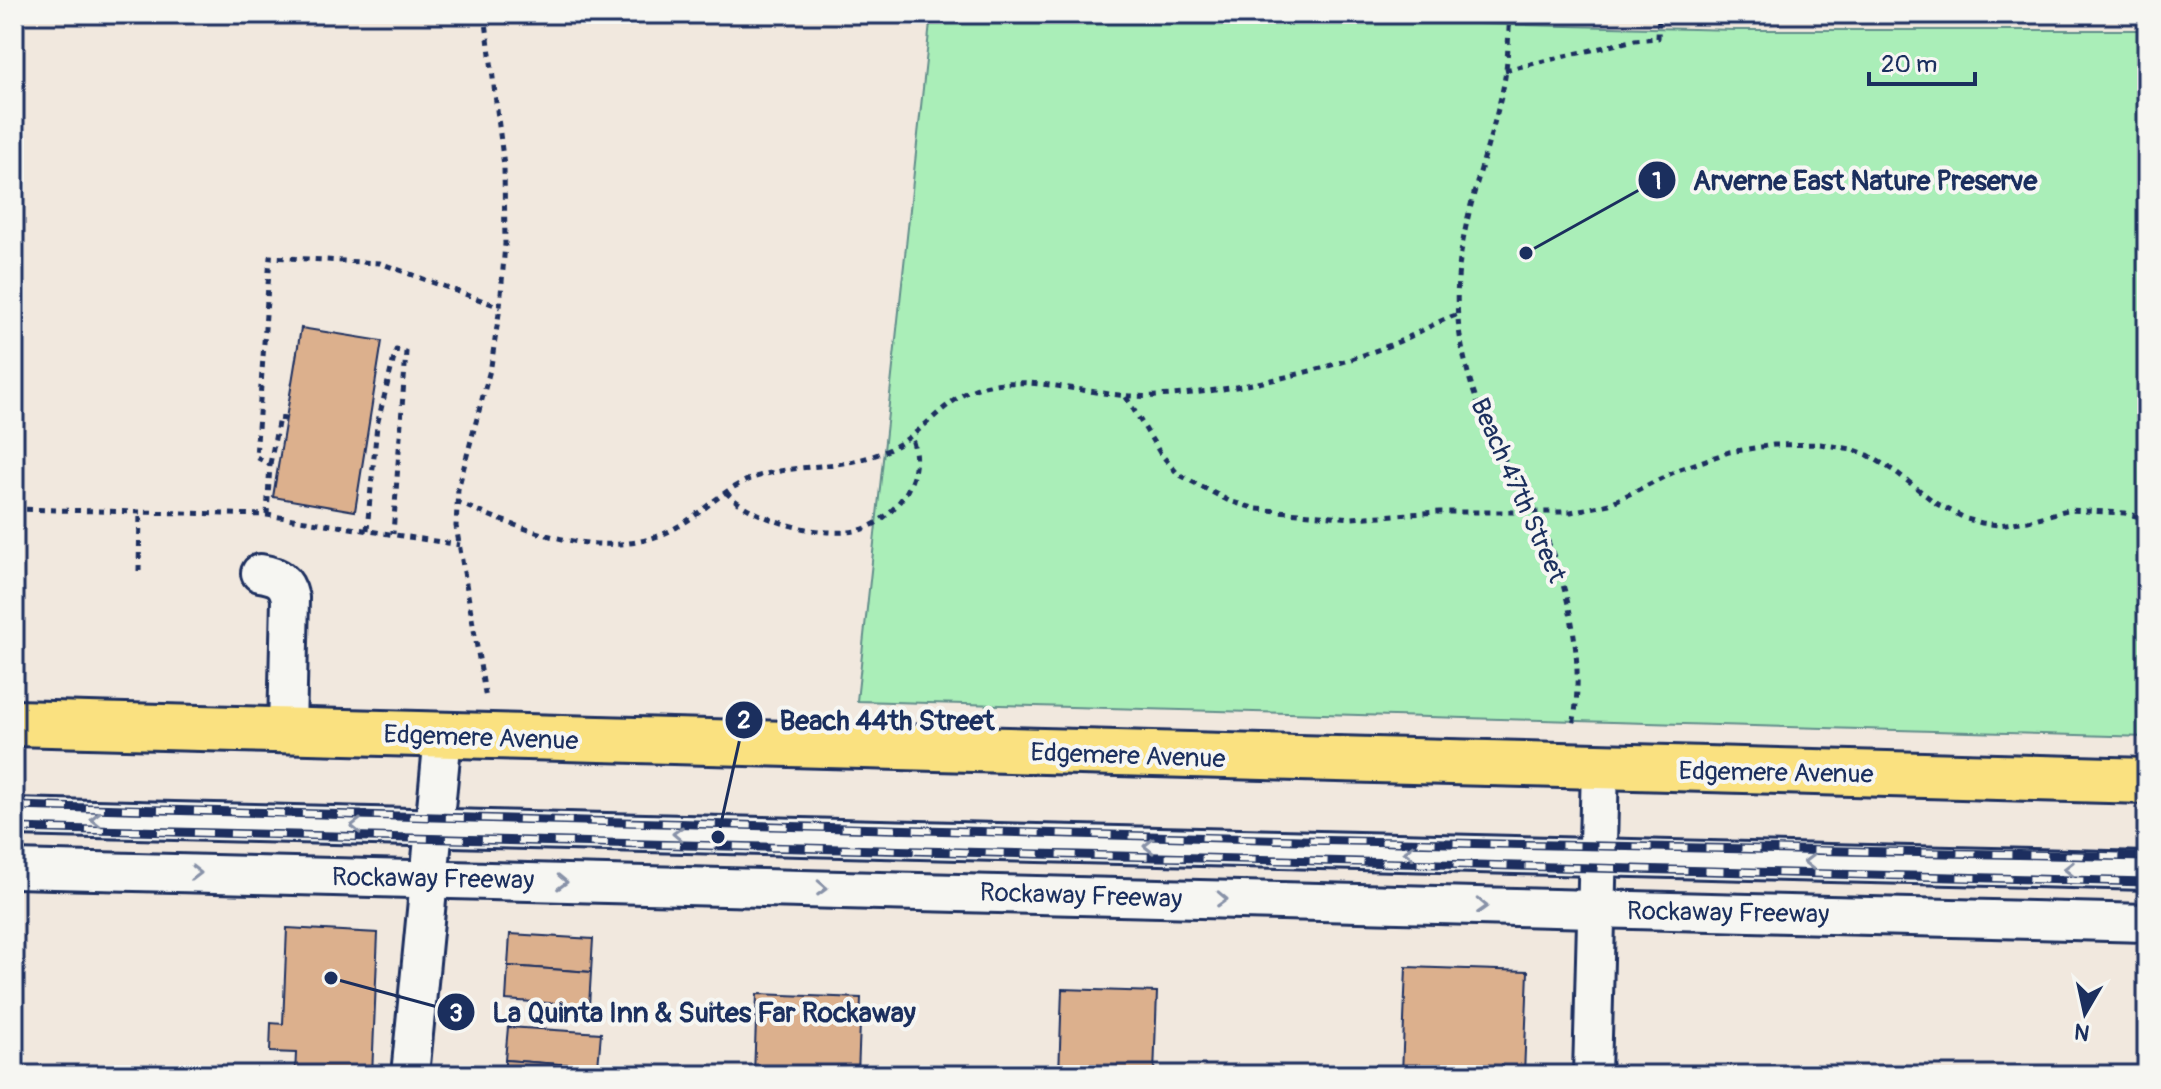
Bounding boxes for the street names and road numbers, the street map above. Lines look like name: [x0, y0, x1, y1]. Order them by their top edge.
street label: Beach 47th Street: [1463, 393, 1573, 588]
street label: Edgemere Avenue: [383, 719, 579, 757]
street label: Edgemere Avenue: [1030, 737, 1226, 775]
street label: Edgemere Avenue: [1678, 755, 1874, 791]
street label: Rockaway Freeway: [332, 861, 534, 897]
street label: Rockaway Freeway: [979, 876, 1183, 916]
street label: Rockaway Freeway: [1627, 895, 1829, 931]

